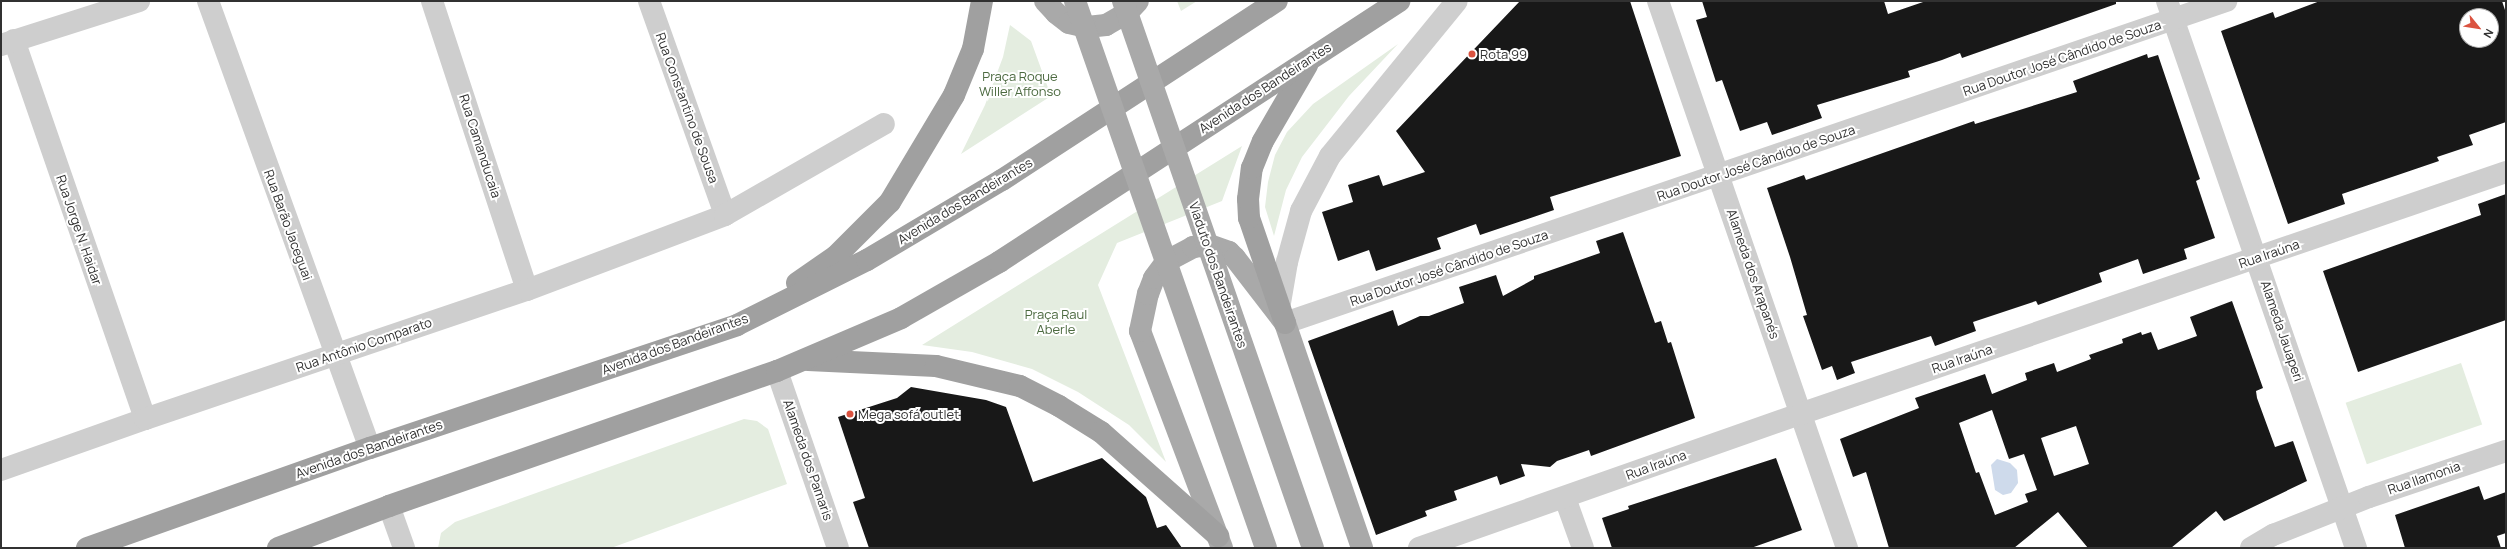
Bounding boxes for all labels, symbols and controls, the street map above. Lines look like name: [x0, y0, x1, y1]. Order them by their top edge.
north arrow: [2459, 8, 2499, 48]
street label: Rua Doutor José Cândido de Souza: [1961, 17, 2163, 99]
text: N: [2480, 27, 2497, 41]
street label: Rua Constantino de Sousa: [652, 31, 722, 185]
street label: Avenida dos Bandeirantes: [1196, 39, 1334, 137]
place label: Rota 99: [1480, 46, 1527, 62]
marker: Rota 99: [1467, 49, 1477, 59]
park label: Praça Roque Willer Affonso: [979, 69, 1061, 100]
street label: Rua Camanducaia: [456, 92, 504, 200]
street label: Rua Doutor José Cândido de Souza: [1655, 122, 1857, 204]
street label: Avenida dos Bandeirantes: [895, 155, 1035, 247]
street label: Rua Barão Jaceguai: [261, 168, 315, 282]
street label: Rua Jorge N. Haidar: [53, 173, 105, 287]
street label: Viaduto dos Bandeirantes: [1186, 200, 1250, 350]
street label: Alameda dos Arapanés: [1723, 207, 1783, 341]
street label: Rua Doutor José Cândido de Souza: [1348, 227, 1550, 309]
street label: Rua Iraúna: [2237, 236, 2301, 272]
street label: Alameda Jauaperi: [2257, 278, 2307, 384]
park label: Praça Raul Aberle: [1025, 307, 1087, 338]
street label: Avenida dos Bandeirantes: [600, 310, 750, 378]
street label: Rua Antônio Comparato: [294, 314, 434, 376]
street label: Rua Iraúna: [1930, 341, 1994, 377]
street label: Alameda dos Pamaris: [780, 397, 836, 523]
place label: Mega sofá outlet: [858, 406, 959, 422]
marker: Mega sofá outlet: [845, 409, 855, 419]
street label: Avenida dos Bandeirantes: [293, 416, 445, 482]
street label: Rua Iraúna: [1624, 447, 1688, 483]
street label: Rua Ilamonia: [2386, 458, 2462, 498]

